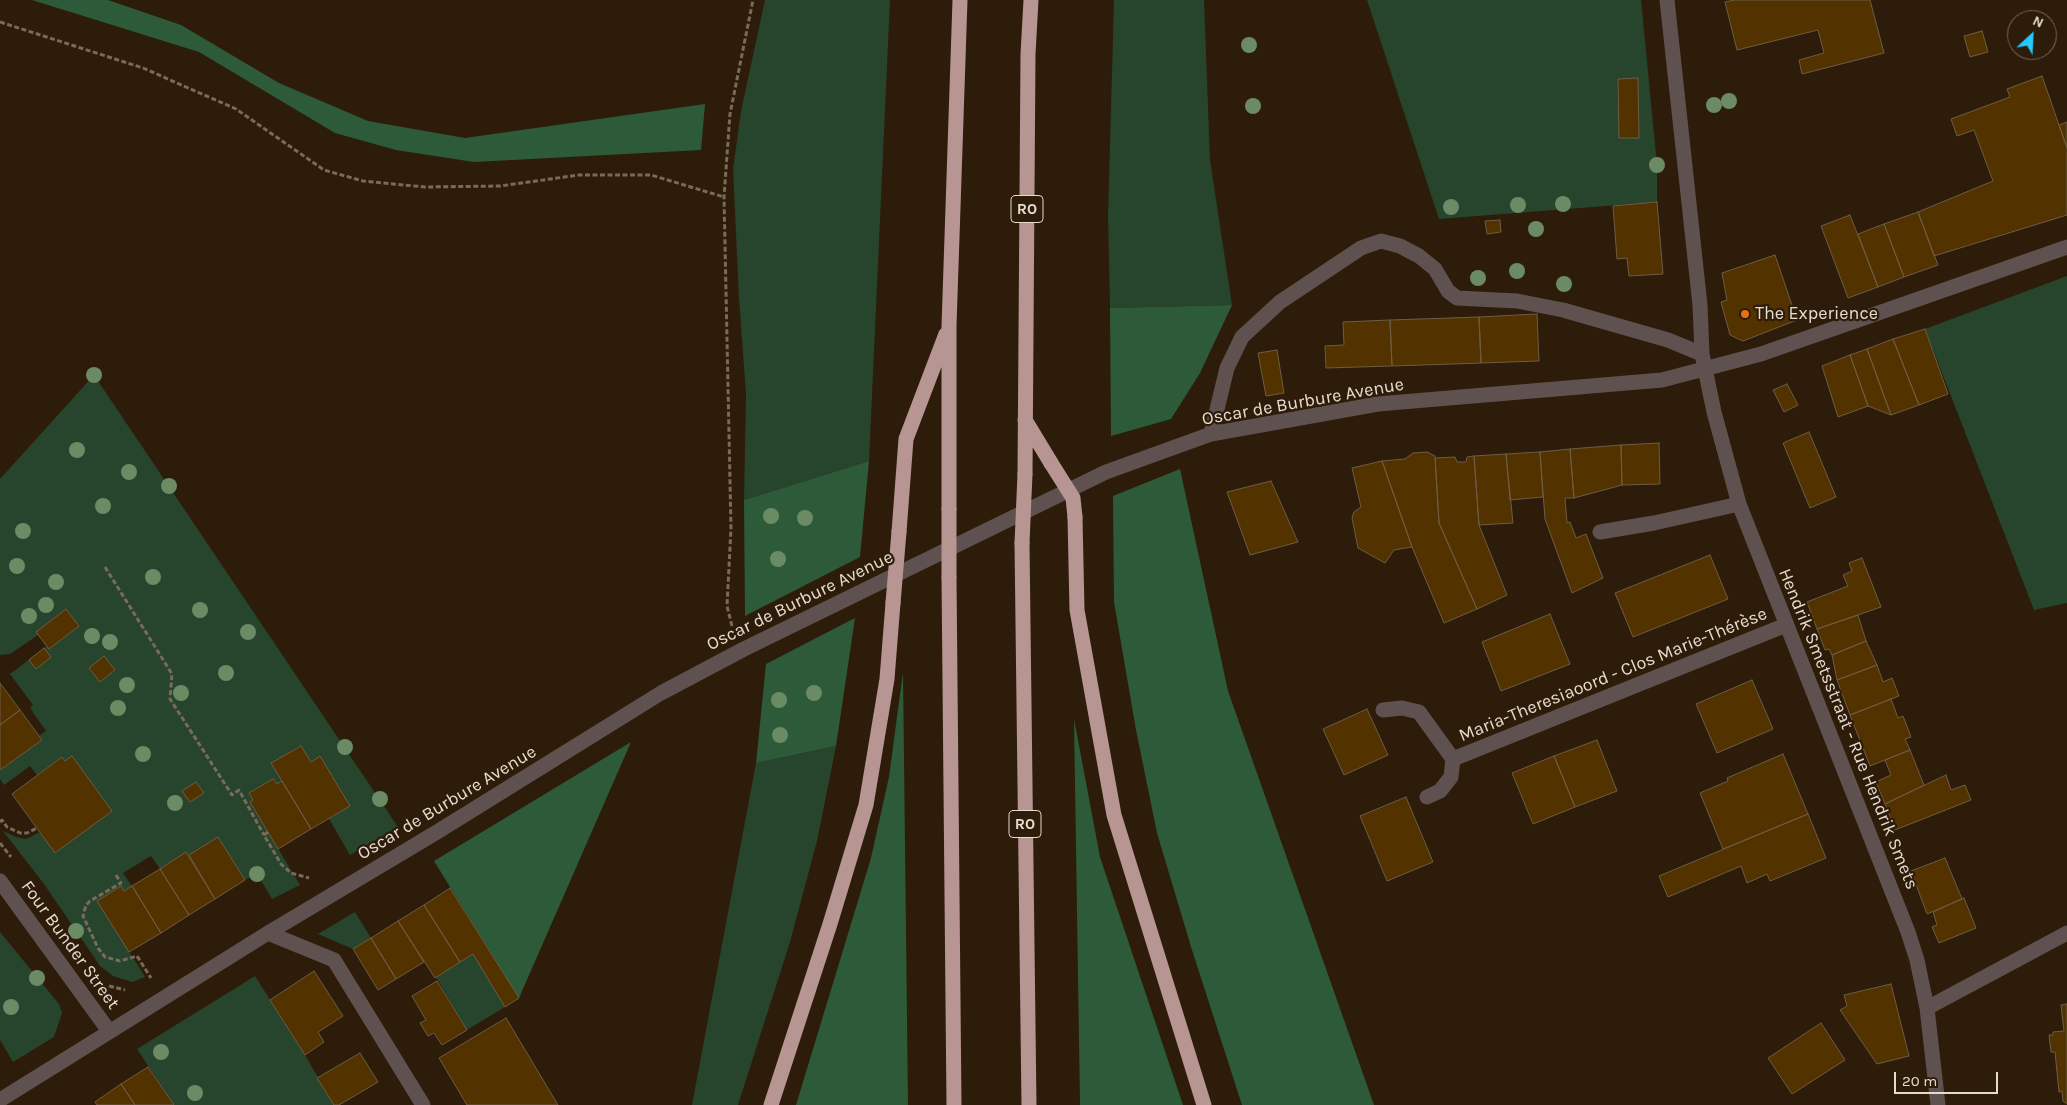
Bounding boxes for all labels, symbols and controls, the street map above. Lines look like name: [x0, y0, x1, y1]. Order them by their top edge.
north arrow: [2007, 10, 2057, 60]
text: N: [2030, 12, 2046, 32]
road number: R0: [1011, 195, 1043, 222]
place label: The Experience: [1755, 303, 1878, 325]
marker: The Experience: [1739, 308, 1751, 320]
street label: Oscar de Burbure Avenue: [1200, 374, 1406, 430]
street label: Oscar de Burbure Avenue: [703, 546, 897, 656]
street label: Hendrik Smetsstraat - Rue Hendrik Smets: [1774, 565, 1922, 893]
street label: Maria-Theresiaoord - Clos Marie-Thérèse: [1456, 603, 1770, 747]
street label: Oscar de Burbure Avenue: [354, 741, 540, 865]
road number: R0: [1009, 811, 1041, 838]
street label: Four Bunder Street: [16, 877, 124, 1013]
scale bar: [1897, 1062, 2001, 1094]
text: 20 m: [1902, 1072, 1937, 1090]

